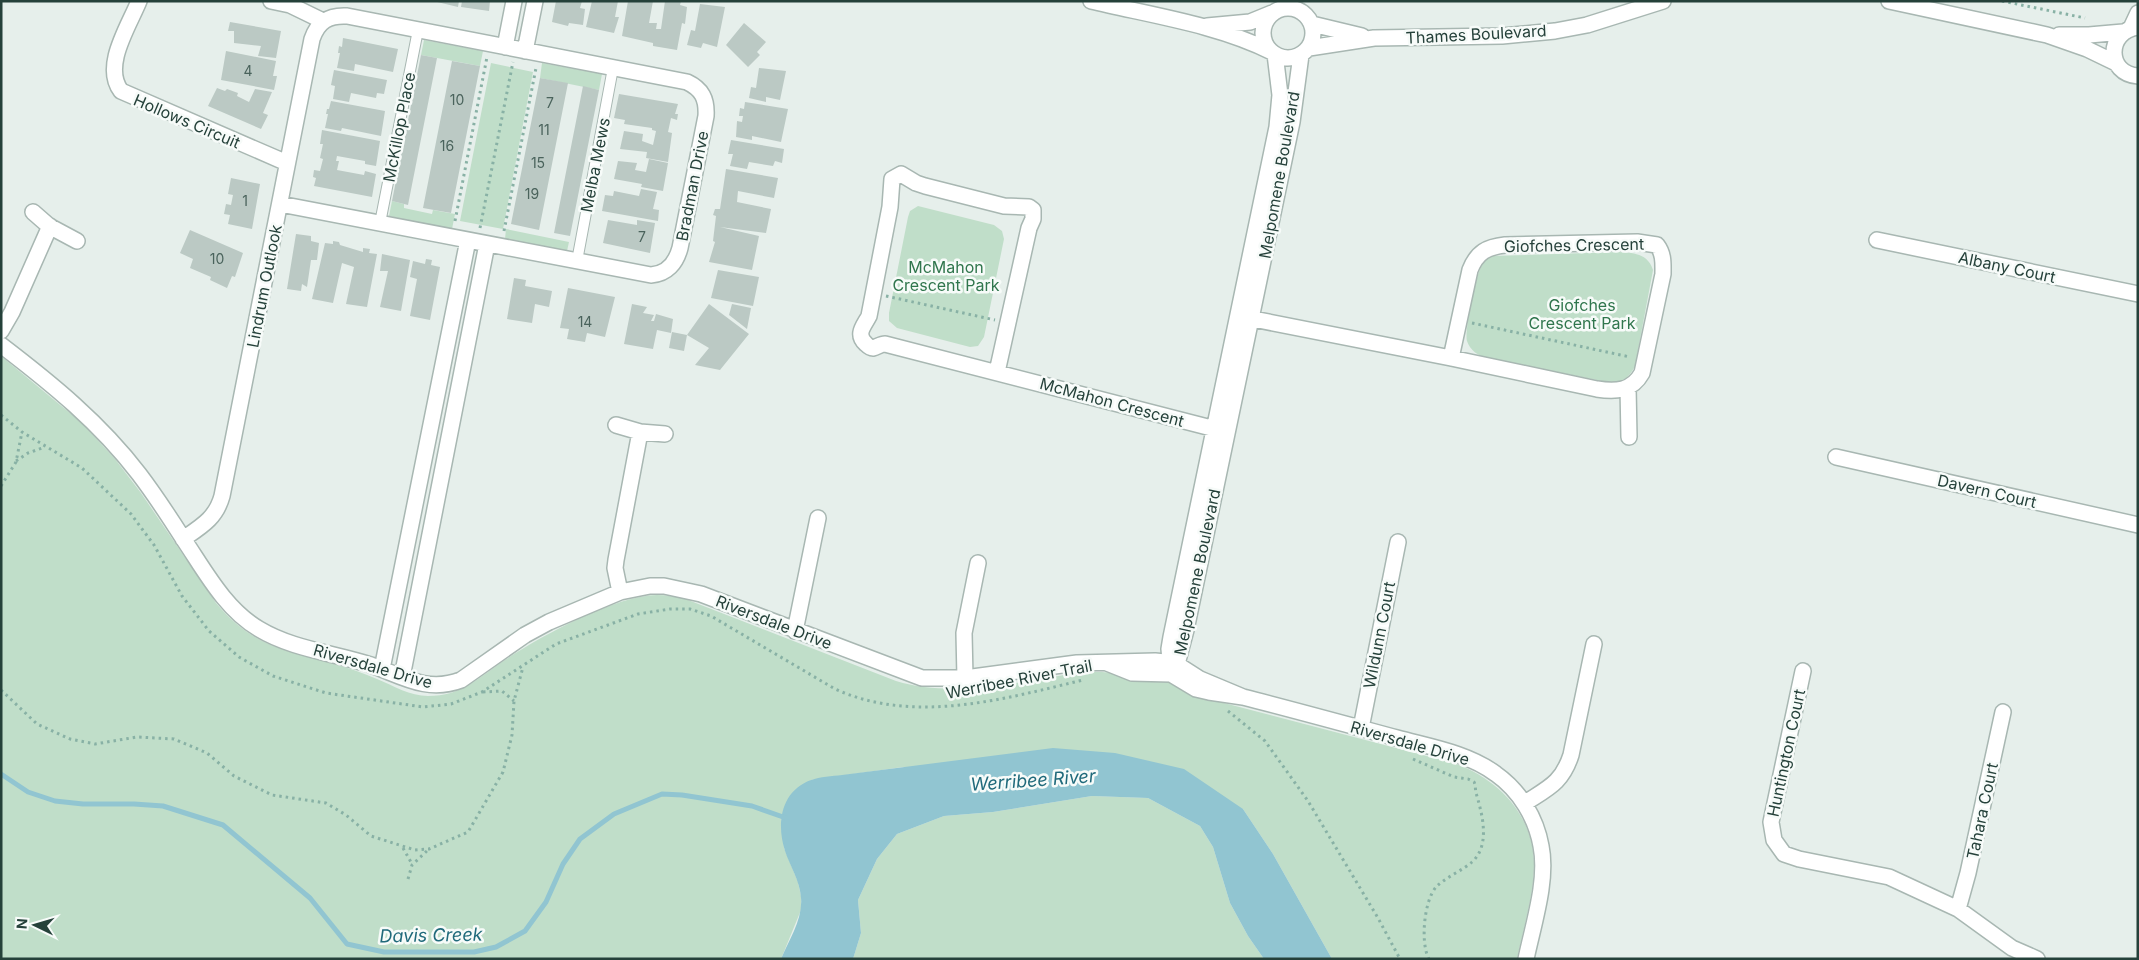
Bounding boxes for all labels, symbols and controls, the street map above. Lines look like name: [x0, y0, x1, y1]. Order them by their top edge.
street label: Thames Boulevard: [1405, 20, 1547, 48]
house number: 4: [243, 62, 253, 79]
street label: McKillop Place: [379, 70, 419, 184]
street label: Hollows Circuit: [131, 90, 243, 152]
street label: Melpomene Boulevard: [1254, 90, 1304, 260]
house number: 10: [450, 91, 464, 108]
house number: 7: [546, 94, 554, 111]
street label: Melba Mews: [576, 116, 614, 214]
house number: 11: [538, 121, 550, 138]
street label: Bradman Drive: [672, 129, 712, 243]
house number: 16: [440, 137, 454, 154]
house number: 15: [531, 154, 545, 171]
house number: 19: [525, 185, 539, 202]
house number: 1: [242, 192, 248, 209]
street label: Lindrum Outlook: [242, 223, 286, 349]
house number: 7: [638, 228, 646, 245]
street label: Giofches Crescent: [1504, 234, 1644, 256]
street label: Albany Court: [1957, 247, 2057, 287]
house number: 10: [210, 250, 224, 267]
park label: McMahon Crescent Park: [892, 257, 1000, 295]
park label: Giofches Crescent Park: [1528, 295, 1636, 333]
house number: 14: [578, 313, 592, 330]
street label: McMahon Crescent: [1038, 373, 1186, 431]
street label: Davern Court: [1936, 470, 2038, 512]
street label: Melpomene Boulevard: [1170, 487, 1224, 657]
street label: Wildunn Court: [1359, 580, 1399, 690]
street label: Riversdale Drive: [713, 591, 835, 653]
street label: Riversdale Drive: [311, 639, 435, 693]
street label: Werribee River Trail: [944, 655, 1094, 703]
street label: Huntington Court: [1763, 687, 1809, 819]
street label: Riversdale Drive: [1348, 716, 1472, 770]
street label: Tahara Court: [1962, 761, 2002, 861]
water label: Werribee River: [970, 765, 1097, 795]
north arrow: [10, 900, 60, 950]
text: N: [13, 918, 30, 930]
water label: Davis Creek: [379, 924, 484, 946]

